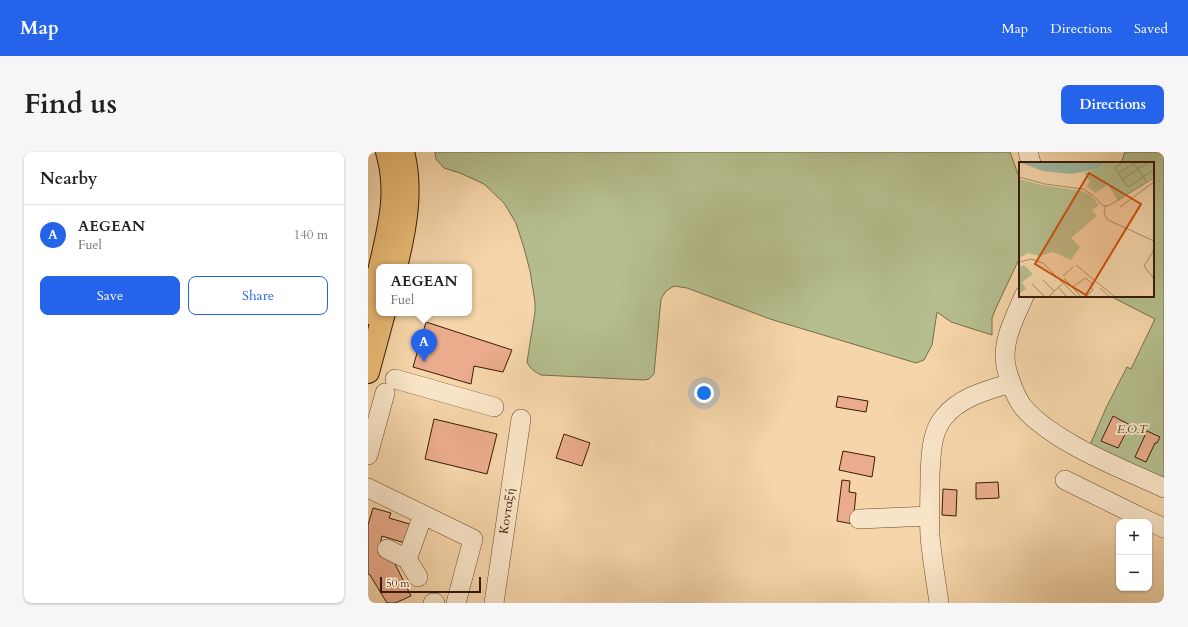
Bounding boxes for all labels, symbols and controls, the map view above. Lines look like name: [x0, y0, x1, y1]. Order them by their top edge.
text: Map: [20, 15, 59, 41]
text: Map: [1002, 19, 1028, 38]
text: Directions: [1050, 19, 1112, 38]
text: Saved: [1134, 19, 1168, 38]
text: Find us: [24, 85, 117, 123]
button: Directions: [1061, 85, 1164, 124]
inset map: [1019, 162, 1154, 297]
text: Nearby: [40, 167, 97, 190]
text: AEGEAN: [78, 216, 145, 236]
text: A: [48, 226, 58, 244]
text: 140 m: [294, 226, 328, 244]
text: Fuel: [78, 236, 102, 254]
popup: [376, 264, 472, 316]
text: AEGEAN: [391, 271, 457, 291]
button: Save: [40, 276, 180, 315]
button: Share: [188, 276, 328, 315]
text: Fuel: [391, 291, 414, 309]
pin: A: [411, 329, 437, 362]
your location: [694, 383, 714, 403]
park label: E.O.T: [1117, 421, 1149, 437]
street label: Κονταξή: [495, 487, 519, 535]
map controls: [1116, 519, 1152, 591]
button: +: [1116, 519, 1152, 555]
button: −: [1116, 555, 1152, 591]
scale bar: [380, 575, 481, 594]
text: 50 m: [386, 576, 410, 591]

